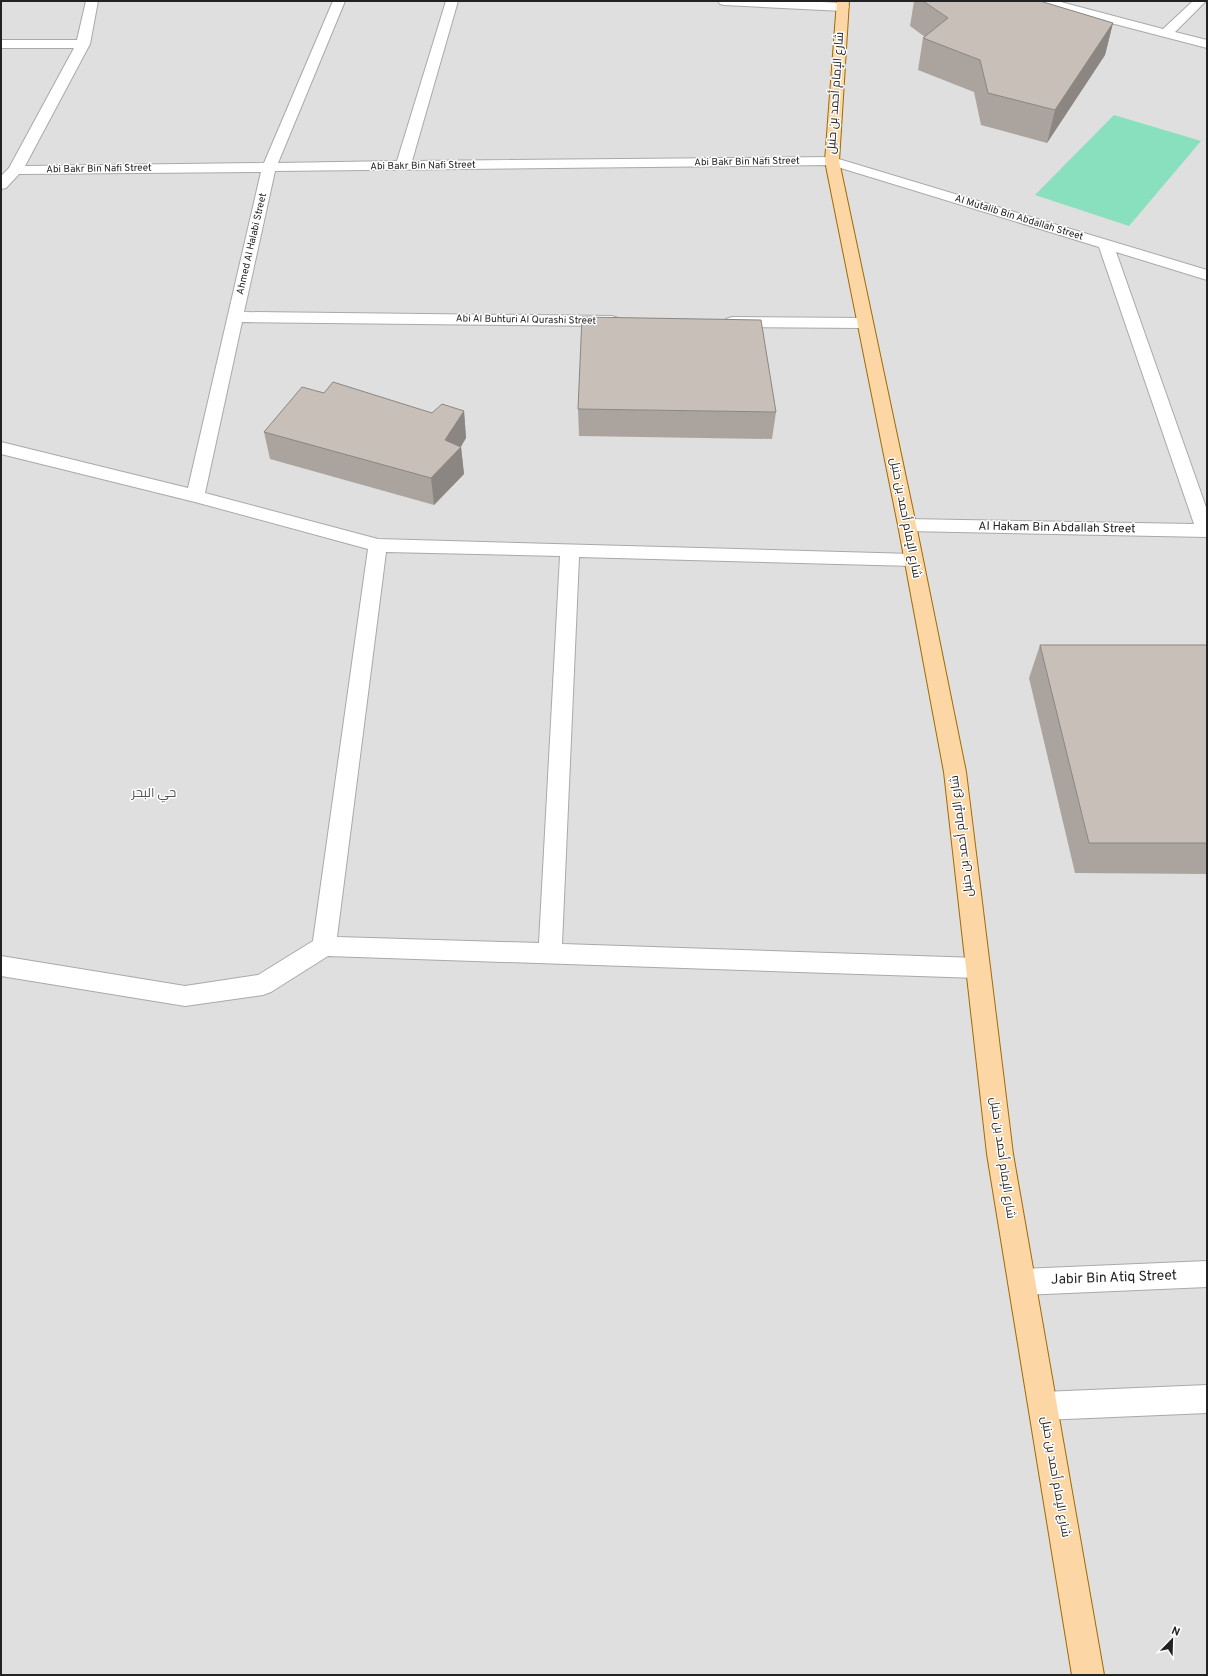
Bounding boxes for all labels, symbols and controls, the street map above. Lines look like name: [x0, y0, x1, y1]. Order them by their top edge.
street label: شارع الإمام أحمد بن حنبل: [823, 31, 848, 155]
street label: Abi Bakr Bin Nafi Street: [694, 155, 800, 169]
street label: Abi Bakr Bin Nafi Street: [370, 159, 476, 173]
street label: Abi Bakr Bin Nafi Street: [46, 162, 152, 176]
street label: Ahmed Al Halabi Street: [234, 192, 270, 296]
street label: Al Mutalib Bin Abdallah Street: [953, 192, 1085, 244]
street label: Abi Al Buhturi Al Qurashi Street: [456, 312, 596, 328]
street label: شارع الإمام أحمد بن حنبل: [885, 456, 926, 580]
street label: Al Hakam Bin Abdallah Street: [978, 519, 1136, 537]
street label: شارع الإمام أحمد بن حنبل: [946, 774, 977, 898]
district label: حي البحر: [131, 786, 176, 803]
street label: شارع الإمام أحمد بن حنبل: [986, 1096, 1019, 1220]
street label: Jabir Bin Atiq Street: [1051, 1267, 1177, 1289]
street label: شارع الإمام أحمد بن حنبل: [1036, 1415, 1074, 1539]
north arrow: [1152, 1620, 1192, 1660]
text: N: [1169, 1624, 1182, 1640]

